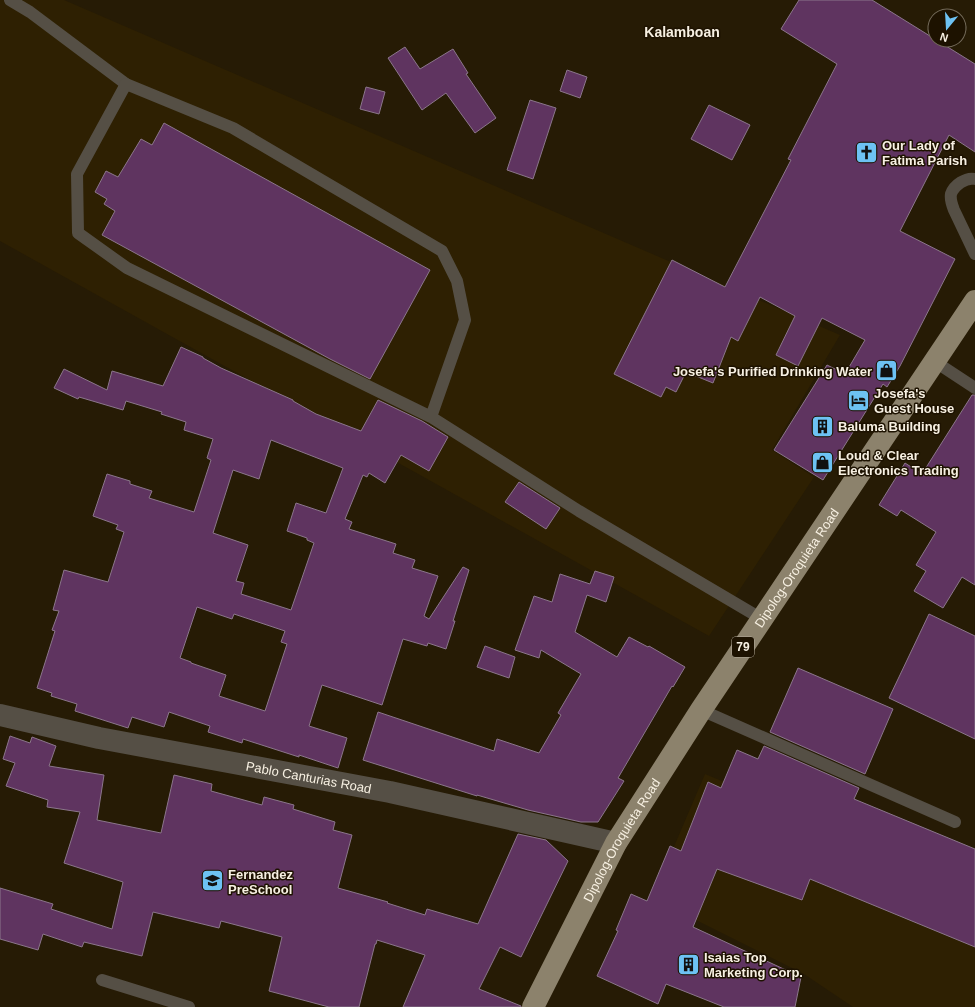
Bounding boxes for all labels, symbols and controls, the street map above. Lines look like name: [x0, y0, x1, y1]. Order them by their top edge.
north arrow: [927, 8, 967, 48]
district label: Kalamboan: [644, 24, 720, 40]
text: N: [938, 31, 950, 44]
place label: Our Lady of Fatima Parish: [882, 138, 967, 168]
church icon: Our Lady of Fatima Parish: [853, 139, 879, 165]
shop icon: Josefa's Purified Drinking Water: [874, 358, 900, 384]
place label: Josefa's Purified Drinking Water: [673, 364, 872, 379]
place label: Josefa's Guest House: [874, 386, 954, 416]
hotel icon: Josefa's Guest House: [845, 387, 871, 413]
building icon: Baluma Building: [810, 413, 836, 439]
place label: Baluma Building: [838, 419, 941, 434]
place label: Loud & Clear Electronics Trading: [838, 448, 959, 478]
shop icon: Loud & Clear Electronics Trading: [810, 449, 836, 475]
street label: Dipolog-Oroquieta Road: [752, 505, 842, 630]
road number: 79: [732, 637, 754, 657]
street label: Pablo Canturias Road: [245, 758, 373, 796]
street label: Dipolog-Oroquieta Road: [580, 776, 663, 905]
place label: Fernandez PreSchool: [228, 867, 294, 897]
school or university icon: Fernandez PreSchool: [199, 868, 225, 894]
place label: Isaias Top Marketing Corp.: [704, 950, 803, 980]
building icon: Isaias Top Marketing Corp.: [675, 951, 701, 977]

